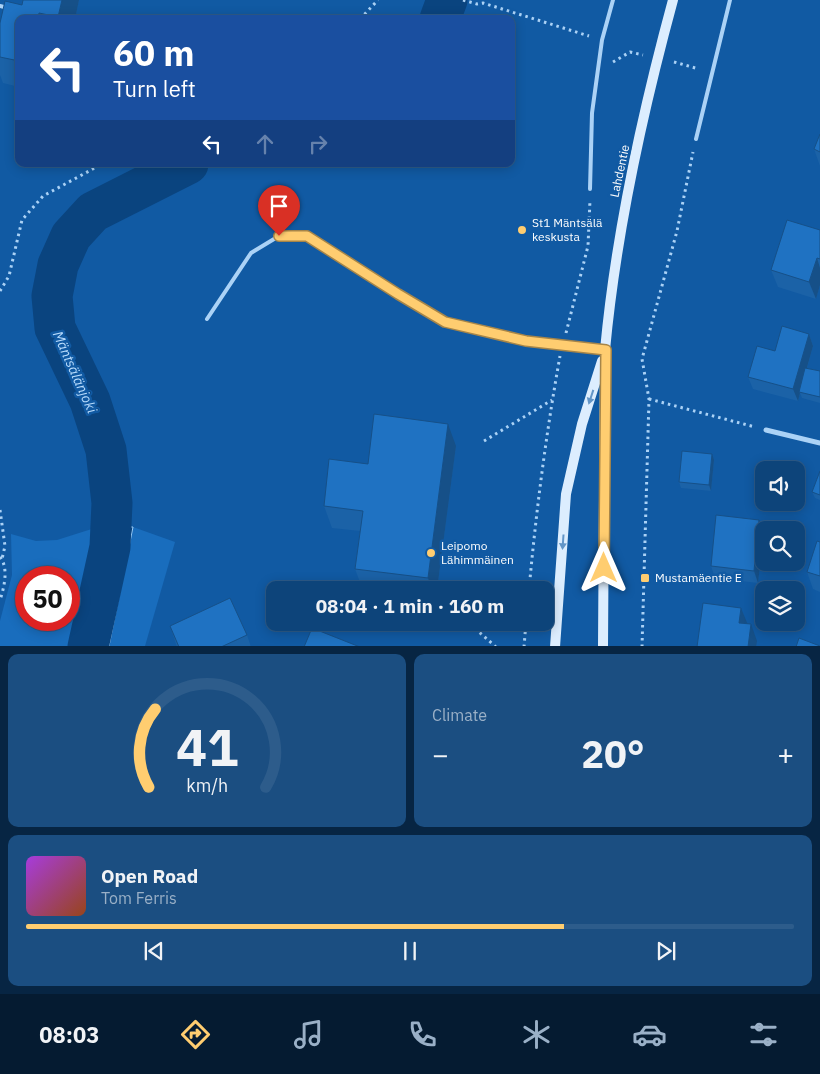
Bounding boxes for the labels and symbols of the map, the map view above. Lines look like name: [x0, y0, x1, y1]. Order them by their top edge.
street label: Lahdentie: [607, 143, 632, 199]
pin: [258, 185, 300, 236]
place label: St1 Mäntsälä keskusta: [532, 215, 603, 244]
marker: St1 Mäntsälä keskusta: [516, 224, 528, 236]
water label: Mäntsälänjoki: [49, 328, 101, 416]
one-way arrow: [586, 389, 594, 404]
one-way arrow: [558, 535, 566, 551]
place label: Leipomo Lähimmäinen: [441, 538, 514, 567]
position arrow: [577, 541, 629, 593]
marker: Leipomo Lähimmäinen: [425, 547, 437, 559]
speed limit sign: 50: [15, 566, 80, 631]
place label: Mustamäentie E: [655, 570, 742, 585]
marker: Mustamäentie E: [639, 572, 651, 584]

